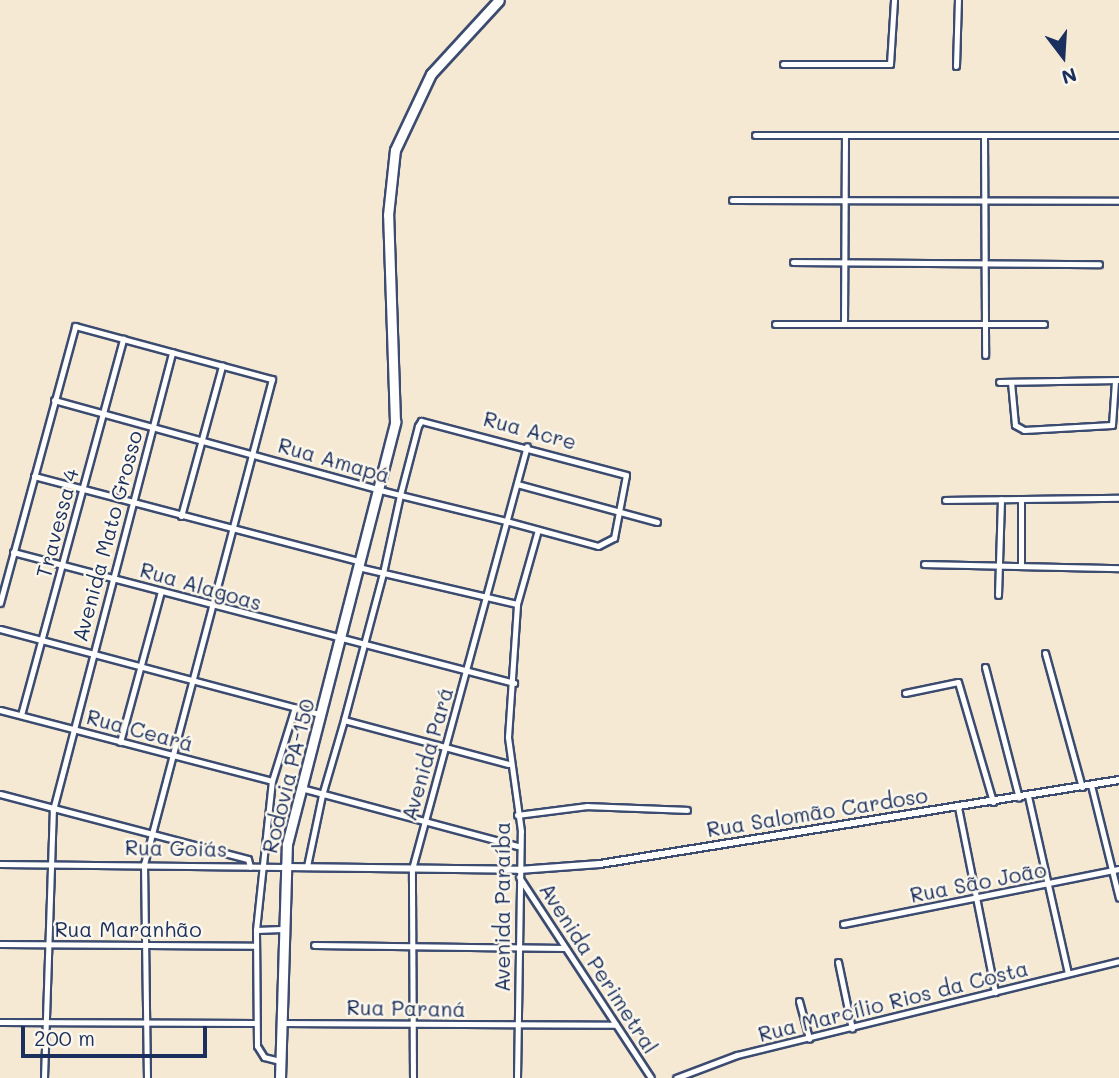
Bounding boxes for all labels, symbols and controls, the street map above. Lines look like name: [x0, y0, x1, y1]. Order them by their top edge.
north arrow: [1028, 21, 1098, 91]
text: N: [1059, 62, 1080, 91]
street label: Rua Acre: [481, 406, 579, 454]
street label: Avenida Mato Grosso: [67, 428, 147, 644]
street label: Rua Amapá: [275, 432, 393, 488]
street label: Travessa 4: [30, 466, 84, 580]
street label: Rua Alagoas: [137, 557, 265, 615]
street label: Avenida Pará: [396, 685, 458, 823]
street label: Rodovia PA-150: [257, 696, 319, 856]
street label: Rua Ceará: [84, 704, 196, 756]
street label: Rua Salomão Cardoso: [705, 782, 929, 842]
street label: Avenida Paraíba: [489, 822, 515, 992]
street label: Rua Goiás: [125, 835, 227, 861]
street label: Rua São João: [908, 856, 1048, 908]
street label: Avenida Perimetral: [534, 878, 664, 1058]
street label: Rua Maranhão: [54, 916, 202, 942]
street label: Rua Marcílio Rios da Costa: [755, 955, 1031, 1047]
street label: Rua Paraná: [346, 994, 466, 1022]
scale bar: [24, 1012, 210, 1056]
text: 200 m: [34, 1024, 95, 1051]

